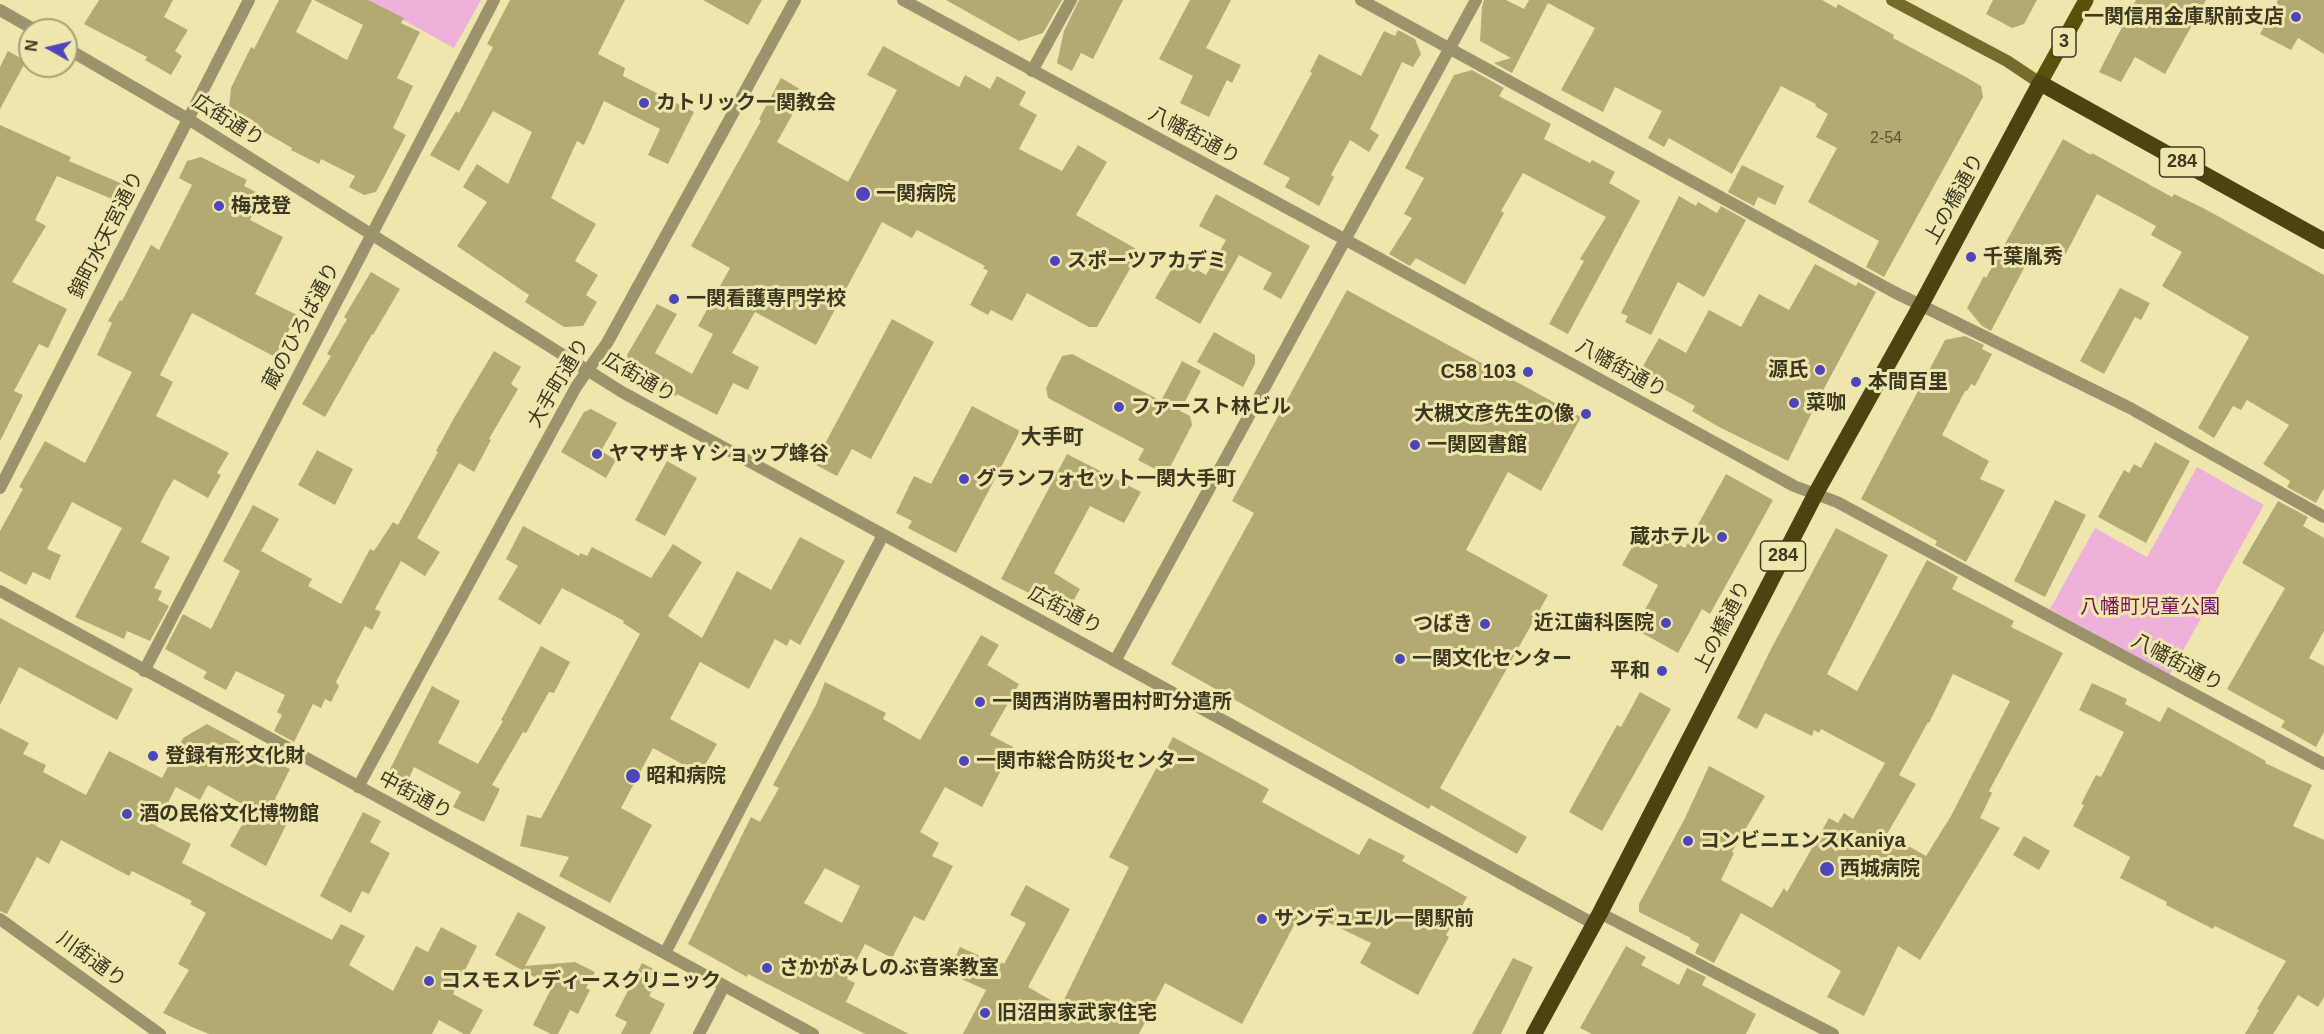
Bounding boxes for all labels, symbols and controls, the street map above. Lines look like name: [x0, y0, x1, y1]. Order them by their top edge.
place label: 一関信用金庫駅前支店: [2084, 5, 2284, 29]
marker: 一関信用金庫駅前支店: [2289, 10, 2303, 24]
north arrow: [18, 18, 78, 78]
road number: 3: [2052, 27, 2076, 57]
text: N: [22, 39, 41, 53]
street label: 広街通り: [188, 90, 268, 152]
place label: カトリック一関教会: [656, 91, 836, 115]
marker: カトリック一関教会: [637, 96, 651, 110]
street label: 八幡街通り: [1144, 102, 1244, 170]
house number: 2-54: [1870, 129, 1902, 149]
road number: 284: [2160, 147, 2204, 177]
street label: 上の橋通り: [1920, 149, 1990, 249]
street label: 錦町水天宮通り: [65, 167, 149, 303]
place label: 一関病院: [876, 182, 956, 206]
marker: 一関病院: [854, 185, 872, 203]
place label: 梅茂登: [231, 194, 291, 218]
marker: 梅茂登: [212, 199, 226, 213]
place label: 千葉胤秀: [1983, 245, 2063, 269]
place label: スポーツアカデミ: [1067, 249, 1227, 273]
marker: 千葉胤秀: [1964, 250, 1978, 264]
marker: スポーツアカデミ: [1048, 254, 1062, 268]
street label: 蔵のひろば通り: [259, 259, 345, 393]
place label: 一関看護専門学校: [686, 287, 846, 311]
marker: 一関看護専門学校: [667, 292, 681, 306]
street label: 大手町通り: [523, 334, 595, 432]
street label: 八幡街通り: [1571, 334, 1671, 404]
street label: 広街通り: [598, 348, 680, 408]
place label: 源氏: [1768, 358, 1808, 382]
place label: C58 103: [1440, 360, 1516, 384]
marker: 源氏: [1813, 363, 1827, 377]
marker: C58 103: [1521, 365, 1535, 379]
place label: 本間百里: [1868, 370, 1948, 394]
marker: 本間百里: [1849, 375, 1863, 389]
place label: 菜咖: [1806, 391, 1846, 415]
place label: ファースト林ビル: [1131, 395, 1291, 419]
marker: 菜咖: [1787, 396, 1801, 410]
marker: ファースト林ビル: [1112, 400, 1126, 414]
place label: 大槻文彦先生の像: [1414, 402, 1574, 426]
marker: 大槻文彦先生の像: [1579, 407, 1593, 421]
district label: 大手町: [1021, 425, 1083, 451]
place label: 一関図書館: [1427, 433, 1527, 457]
marker: 一関図書館: [1408, 438, 1422, 452]
place label: ヤマザキＹショップ蜂谷: [609, 442, 829, 466]
marker: ヤマザキＹショップ蜂谷: [590, 447, 604, 461]
place label: グランフォセット一関大手町: [976, 467, 1236, 491]
marker: グランフォセット一関大手町: [957, 472, 971, 486]
place label: 蔵ホテル: [1630, 525, 1710, 549]
marker: 蔵ホテル: [1715, 530, 1729, 544]
road number: 284: [1760, 541, 1806, 571]
street label: 上の橋通り: [1690, 577, 1756, 677]
street label: 広街通り: [1024, 582, 1106, 640]
park label: 八幡町児童公園: [2080, 595, 2220, 619]
place label: 近江歯科医院: [1534, 611, 1654, 635]
place label: つばき: [1413, 612, 1473, 636]
marker: 近江歯科医院: [1659, 616, 1673, 630]
marker: つばき: [1478, 617, 1492, 631]
street label: 八幡街通り: [2127, 629, 2227, 697]
place label: 一関文化センター: [1412, 647, 1572, 671]
marker: 一関文化センター: [1393, 652, 1407, 666]
place label: 平和: [1610, 659, 1650, 683]
marker: 平和: [1655, 664, 1669, 678]
place label: 一関西消防署田村町分遣所: [992, 690, 1232, 714]
marker: 一関西消防署田村町分遣所: [973, 695, 987, 709]
place label: 登録有形文化財: [165, 744, 305, 768]
marker: 登録有形文化財: [146, 749, 160, 763]
place label: 一関市総合防災センター: [976, 749, 1196, 773]
marker: 一関市総合防災センター: [957, 754, 971, 768]
place label: 昭和病院: [646, 764, 726, 788]
street label: 中街通り: [374, 767, 456, 825]
marker: 昭和病院: [624, 767, 642, 785]
place label: 酒の民俗文化博物館: [139, 802, 319, 826]
marker: 酒の民俗文化博物館: [120, 807, 134, 821]
place label: コンビニエンスKaniya: [1700, 829, 1906, 853]
marker: コンビニエンスKaniya: [1681, 834, 1695, 848]
place label: 西城病院: [1840, 857, 1920, 881]
marker: 西城病院: [1818, 860, 1836, 878]
place label: サンデュエル一関駅前: [1274, 907, 1474, 931]
marker: サンデュエル一関駅前: [1255, 912, 1269, 926]
street label: 川街通り: [52, 927, 130, 993]
place label: さかがみしのぶ音楽教室: [779, 956, 999, 980]
marker: さかがみしのぶ音楽教室: [760, 961, 774, 975]
place label: コスモスレディースクリニック: [441, 969, 721, 993]
marker: コスモスレディースクリニック: [422, 974, 436, 988]
place label: 旧沼田家武家住宅: [997, 1001, 1157, 1025]
marker: 旧沼田家武家住宅: [978, 1006, 992, 1020]

